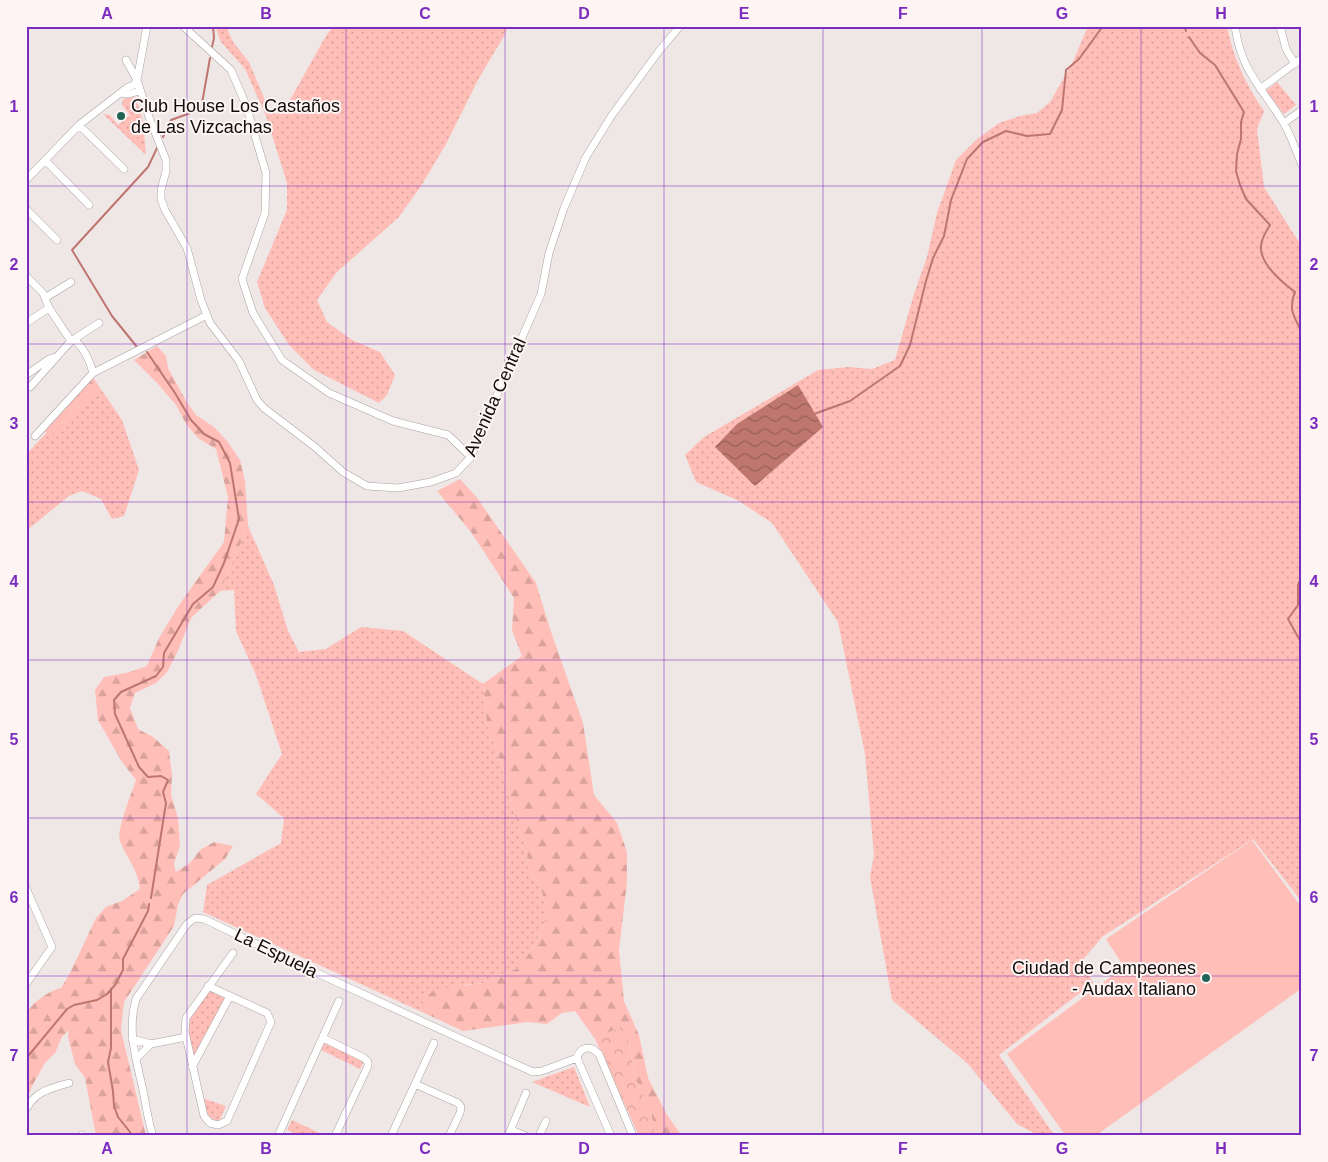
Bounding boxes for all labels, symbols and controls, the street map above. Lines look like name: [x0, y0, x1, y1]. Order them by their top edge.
text: A: [101, 5, 113, 22]
text: B: [260, 5, 272, 22]
text: C: [419, 5, 431, 22]
text: D: [578, 5, 590, 22]
text: E: [739, 5, 750, 22]
text: F: [898, 5, 908, 22]
text: G: [1056, 5, 1068, 22]
text: H: [1215, 5, 1227, 22]
place label: Club House Los Castaños de Las Vizcachas: [131, 96, 340, 137]
text: 1: [10, 98, 19, 115]
text: 1: [1310, 98, 1319, 115]
marker: Club House Los Castaños de Las Vizcachas: [115, 110, 127, 122]
text: 2: [10, 256, 19, 273]
text: 2: [1310, 256, 1319, 273]
street label: Avenida Central: [460, 335, 530, 459]
text: 3: [10, 415, 19, 432]
text: 3: [1310, 415, 1319, 432]
text: 4: [10, 573, 19, 590]
text: 4: [1310, 573, 1319, 590]
text: 5: [10, 731, 19, 748]
text: 5: [1310, 731, 1319, 748]
text: 6: [10, 889, 19, 906]
text: 6: [1310, 889, 1319, 906]
street label: La Espuela: [231, 924, 322, 982]
place label: Ciudad de Campeones - Audax Italiano: [1012, 958, 1196, 999]
marker: Ciudad de Campeones - Audax Italiano: [1200, 972, 1212, 984]
text: 7: [10, 1047, 19, 1064]
text: 7: [1310, 1047, 1319, 1064]
text: A: [101, 1140, 113, 1157]
text: B: [260, 1140, 272, 1157]
text: C: [419, 1140, 431, 1157]
text: D: [578, 1140, 590, 1157]
text: E: [739, 1140, 750, 1157]
text: F: [898, 1140, 908, 1157]
text: G: [1056, 1140, 1068, 1157]
text: H: [1215, 1140, 1227, 1157]

